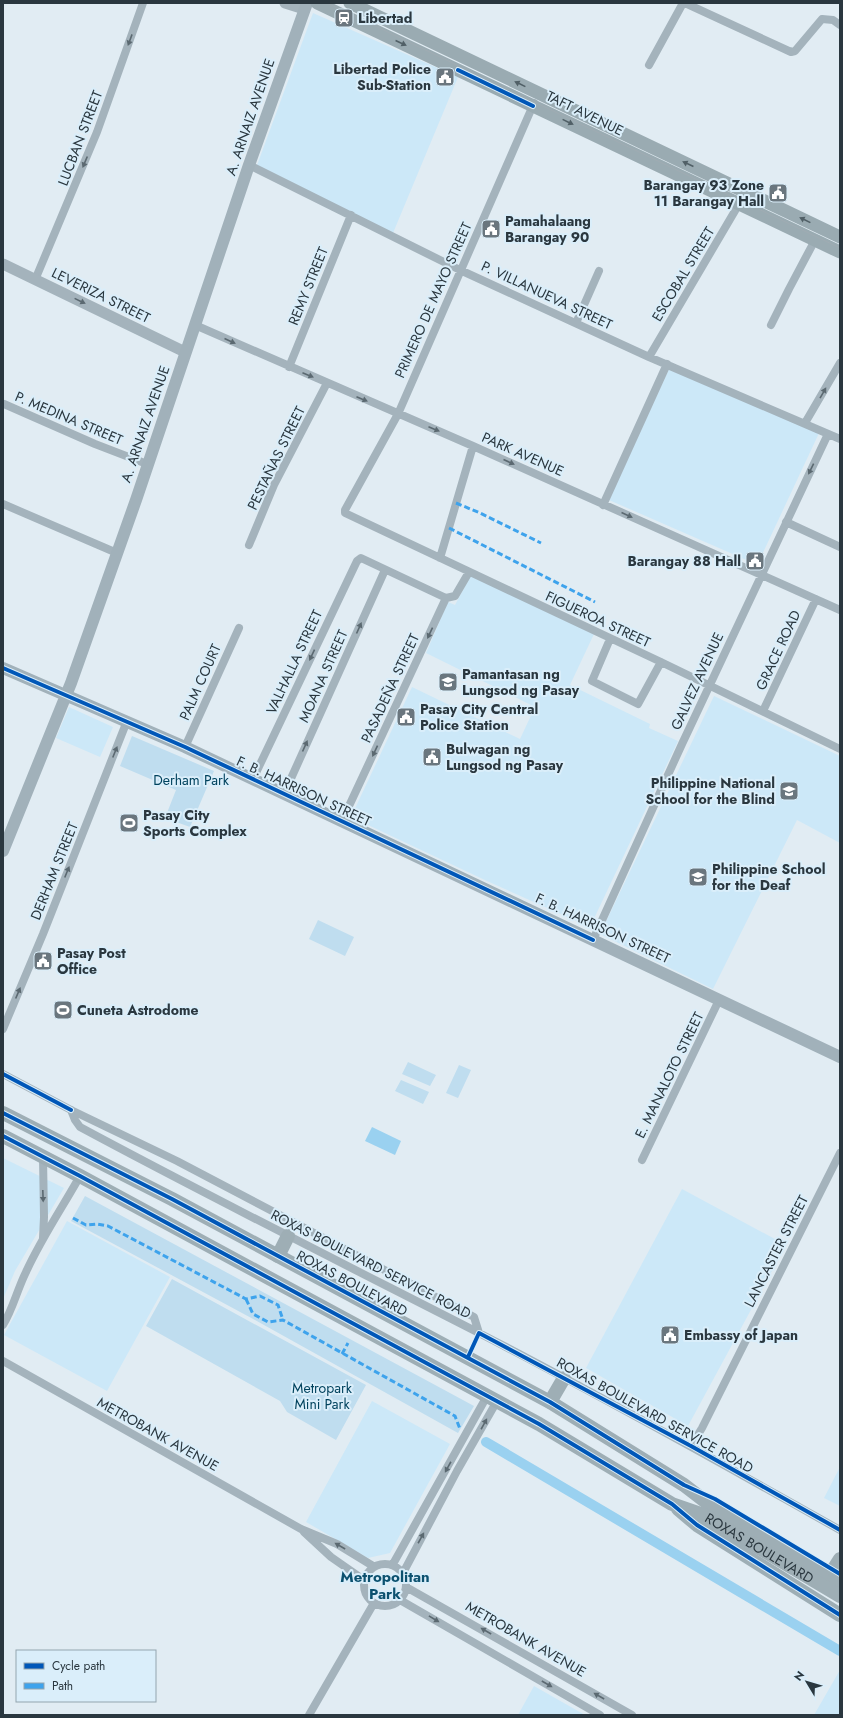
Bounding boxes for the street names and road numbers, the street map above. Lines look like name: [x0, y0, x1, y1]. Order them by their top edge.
street label: A. ARNAIZ AVENUE: [221, 56, 279, 178]
street label: TAFT AVENUE: [543, 86, 627, 140]
street label: LUCBAN STREET: [53, 87, 108, 188]
street label: PRIMERO DE MAYO STREET: [390, 219, 477, 381]
street label: ESCOBAL STREET: [647, 222, 719, 325]
street label: REMY STREET: [283, 243, 333, 328]
street label: P. VILLANUEVA STREET: [478, 256, 616, 334]
street label: LEVERIZA STREET: [48, 263, 154, 328]
street label: A. ARNAIZ AVENUE: [116, 363, 174, 485]
street label: P. MEDINA STREET: [12, 386, 126, 450]
street label: PESTAÑAS STREET: [242, 402, 310, 513]
street label: PARK AVENUE: [479, 427, 567, 481]
street label: FIGUEROA STREET: [542, 586, 654, 652]
street label: VALHALLA STREET: [261, 606, 327, 717]
street label: GRACE ROAD: [751, 607, 805, 693]
street label: MOANA STREET: [294, 626, 353, 725]
street label: GALVEZ AVENUE: [666, 629, 728, 733]
street label: PASADEÑA STREET: [356, 630, 424, 746]
street label: PALM COURT: [174, 640, 226, 723]
street label: F. B. HARRISON STREET: [233, 751, 375, 831]
street label: DERHAM STREET: [25, 819, 83, 923]
street label: F. B. HARRISON STREET: [532, 888, 674, 968]
street label: E. MANALOTO STREET: [630, 1008, 709, 1142]
street label: LANCASTER STREET: [739, 1191, 813, 1310]
street label: ROXAS BOULEVARD SERVICE ROAD: [268, 1206, 474, 1322]
street label: ROXAS BOULEVARD: [294, 1247, 410, 1319]
street label: ROXAS BOULEVARD SERVICE ROAD: [553, 1352, 757, 1478]
street label: METROBANK AVENUE: [94, 1392, 222, 1476]
street label: ROXAS BOULEVARD: [701, 1508, 818, 1588]
street label: METROBANK AVENUE: [462, 1596, 590, 1682]

